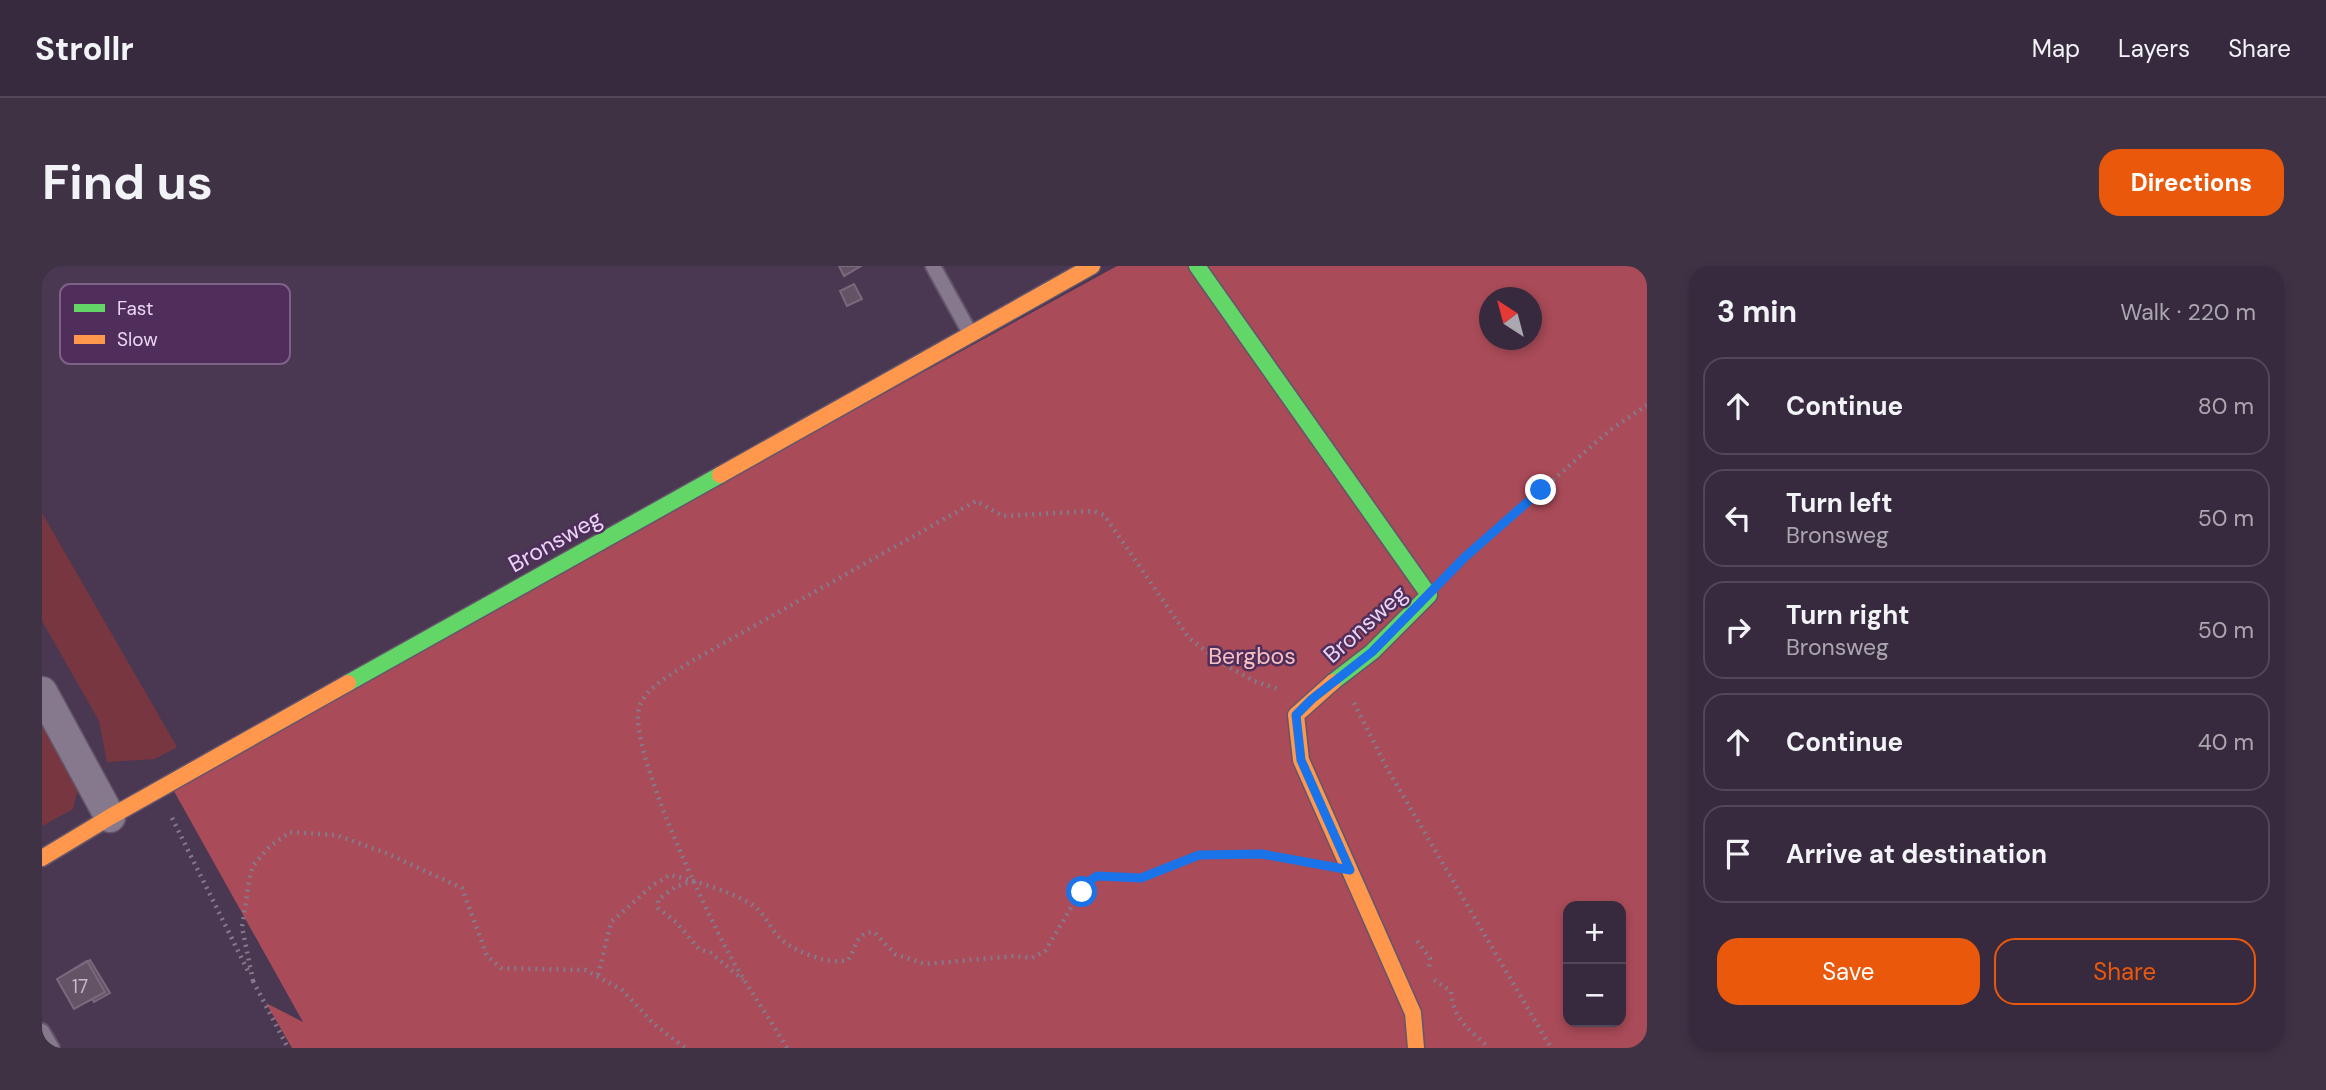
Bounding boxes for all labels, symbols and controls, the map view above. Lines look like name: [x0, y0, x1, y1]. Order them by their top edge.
text: Strollr: [35, 27, 134, 70]
text: Map: [2032, 33, 2080, 64]
text: Layers: [2118, 33, 2190, 64]
text: Share: [2228, 33, 2291, 64]
button: Directions: [2099, 149, 2284, 216]
text: Find us: [42, 150, 213, 214]
legend: [60, 284, 290, 364]
north arrow: [1479, 287, 1542, 350]
text: 3 min: [1717, 292, 1797, 331]
text: Fast: [117, 296, 153, 321]
text: Walk · 220 m: [2120, 297, 2256, 327]
text: Slow: [117, 327, 158, 352]
icon: ahead: [1719, 387, 1757, 425]
text: Continue: [1786, 389, 1903, 423]
text: 80 m: [2198, 391, 2254, 421]
route end: [1525, 474, 1556, 505]
text: Turn left: [1786, 486, 1893, 520]
icon: left: [1719, 499, 1757, 537]
street label: Bronsweg: [503, 503, 607, 579]
text: 50 m: [2198, 503, 2254, 533]
text: Bronsweg: [1786, 520, 1889, 550]
street label: Bronsweg: [1317, 578, 1413, 670]
text: Turn right: [1786, 598, 1910, 632]
icon: right: [1719, 611, 1757, 649]
text: 50 m: [2198, 615, 2254, 645]
text: Bronsweg: [1786, 632, 1889, 662]
park label: Bergbos: [1208, 641, 1296, 671]
icon: ahead: [1719, 723, 1757, 761]
text: Continue: [1786, 725, 1903, 759]
text: 40 m: [2198, 727, 2254, 757]
icon: arrive: [1719, 835, 1757, 873]
text: Arrive at destination: [1786, 837, 2047, 871]
route start: [1066, 876, 1097, 907]
map controls: [1563, 901, 1626, 1027]
button: +: [1563, 901, 1626, 964]
button: Save: [1717, 938, 1980, 1005]
button: Share: [1994, 938, 2256, 1005]
button: −: [1563, 964, 1626, 1027]
house number: 17: [72, 974, 88, 999]

